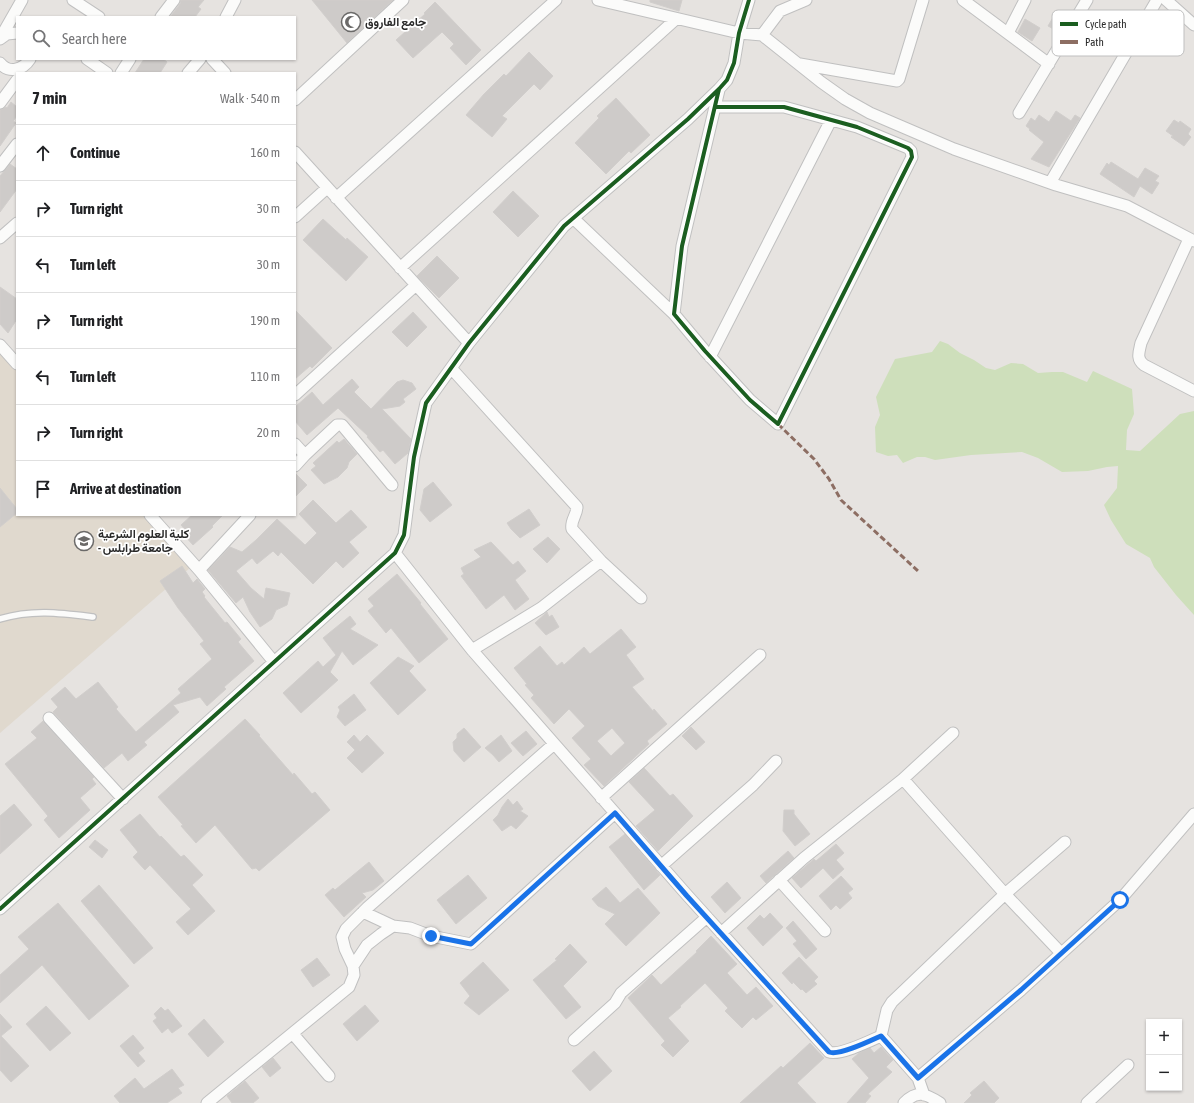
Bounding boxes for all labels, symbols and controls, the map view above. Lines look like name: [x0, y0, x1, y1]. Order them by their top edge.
legend: [1052, 10, 1184, 56]
mosque icon: جامع الفاروق: [340, 11, 362, 33]
place label: جامع الفاروق: [365, 15, 426, 30]
search box: [16, 16, 296, 60]
text: Cycle path: [1085, 18, 1127, 30]
icon: search: [30, 27, 52, 49]
text: Search here: [62, 30, 127, 47]
text: Path: [1085, 36, 1104, 48]
text: 7 min: [32, 88, 67, 108]
text: Walk · 540 m: [220, 91, 280, 106]
icon: ahead: [32, 142, 54, 164]
text: Continue: [70, 144, 120, 161]
text: 160 m: [251, 145, 280, 160]
icon: right: [32, 198, 54, 220]
text: Turn right: [70, 200, 123, 217]
text: 30 m: [257, 201, 280, 216]
icon: left: [32, 254, 54, 276]
text: Turn left: [70, 256, 116, 273]
text: 30 m: [257, 257, 280, 272]
icon: right: [32, 310, 54, 332]
text: Turn right: [70, 312, 123, 329]
text: 190 m: [251, 313, 280, 328]
icon: left: [32, 366, 54, 388]
text: Turn left: [70, 368, 116, 385]
text: 110 m: [251, 369, 280, 384]
icon: right: [32, 422, 54, 444]
text: Turn right: [70, 424, 123, 441]
text: 20 m: [257, 425, 280, 440]
icon: arrive: [32, 478, 54, 500]
text: Arrive at destination: [70, 480, 181, 497]
place label: كلية العلوم الشرعية - جامعة طرابلس: [98, 527, 190, 556]
school or university icon: كلية العلوم الشرعية - جامعة طرابلس: [73, 530, 95, 552]
route start: [1111, 891, 1129, 909]
route end: [422, 927, 440, 945]
map controls: [1146, 1019, 1182, 1091]
button: +: [1146, 1019, 1182, 1055]
button: −: [1146, 1055, 1182, 1091]

